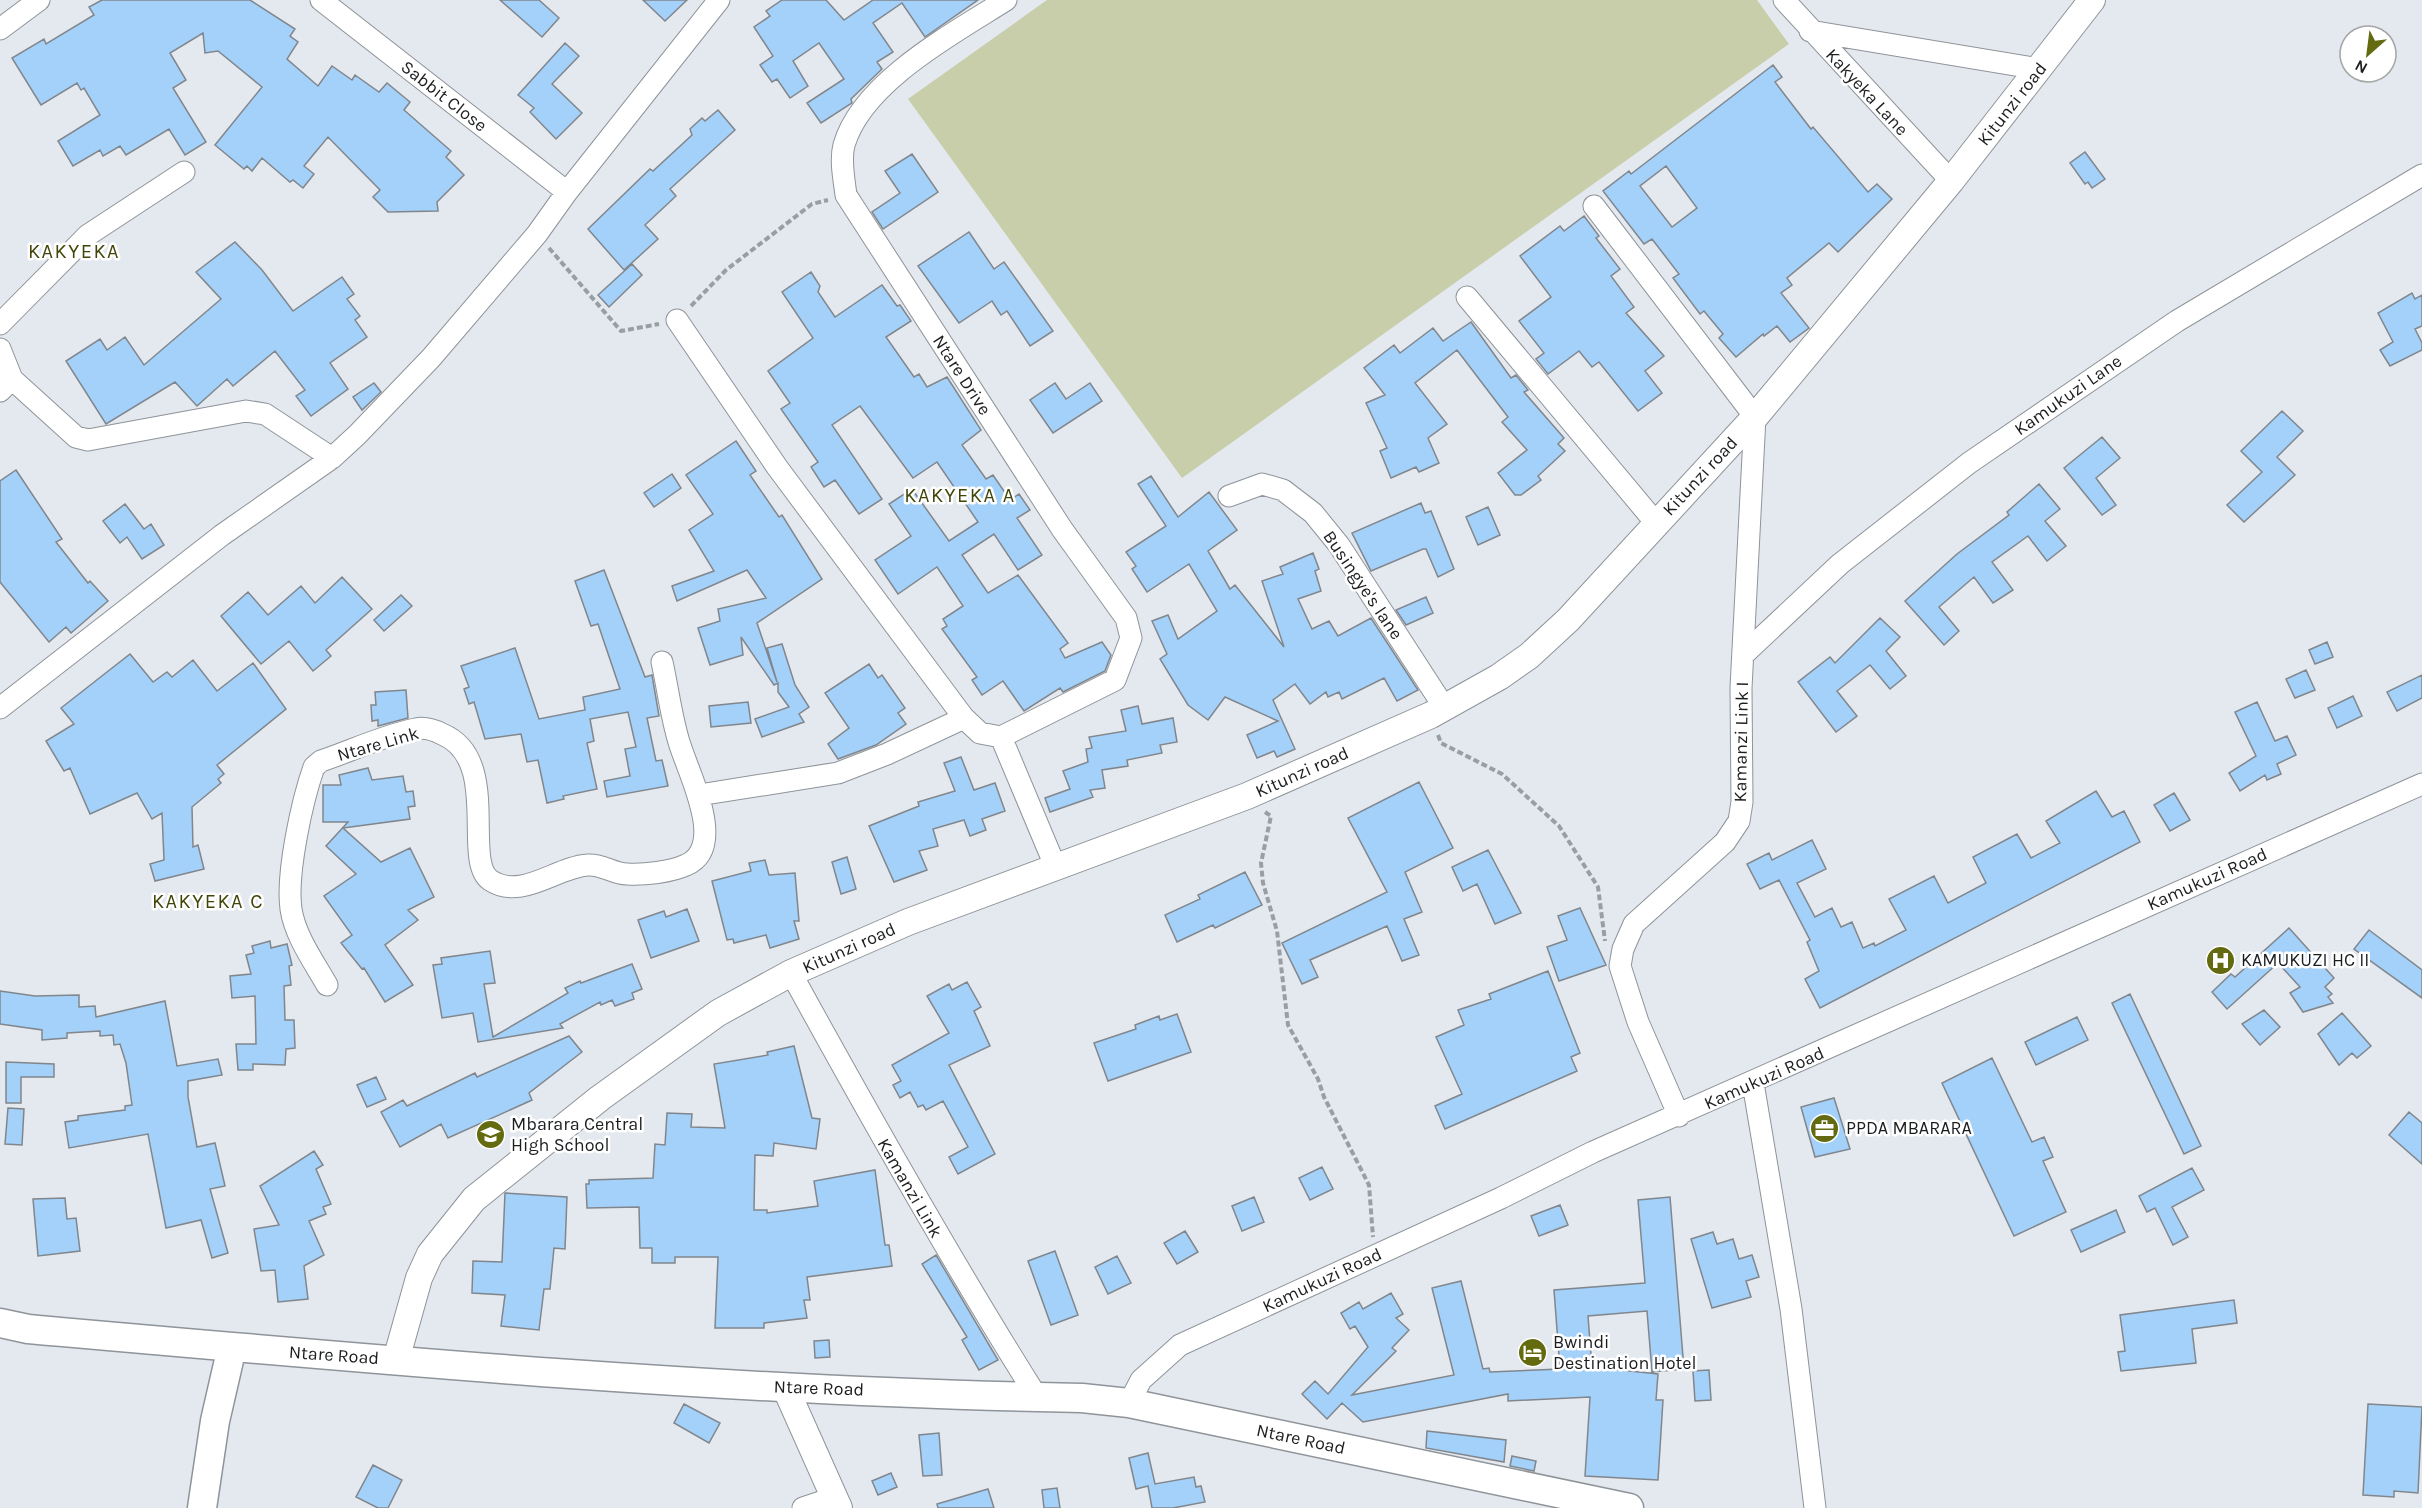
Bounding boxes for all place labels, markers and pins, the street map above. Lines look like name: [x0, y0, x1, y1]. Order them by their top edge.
hospital icon: KAMUKUZI HC II: [2204, 944, 2236, 976]
place label: KAMUKUZI HC II: [2241, 949, 2369, 971]
office icon: PPDA MBARARA: [1809, 1112, 1841, 1144]
place label: Mbarara Central High School: [511, 1113, 643, 1156]
place label: PPDA MBARARA: [1846, 1117, 1972, 1139]
school or university icon: Mbarara Central High School: [474, 1118, 506, 1150]
place label: Bwindi Destination Hotel: [1553, 1331, 1697, 1374]
hotel icon: Bwindi Destination Hotel: [1516, 1336, 1548, 1368]

